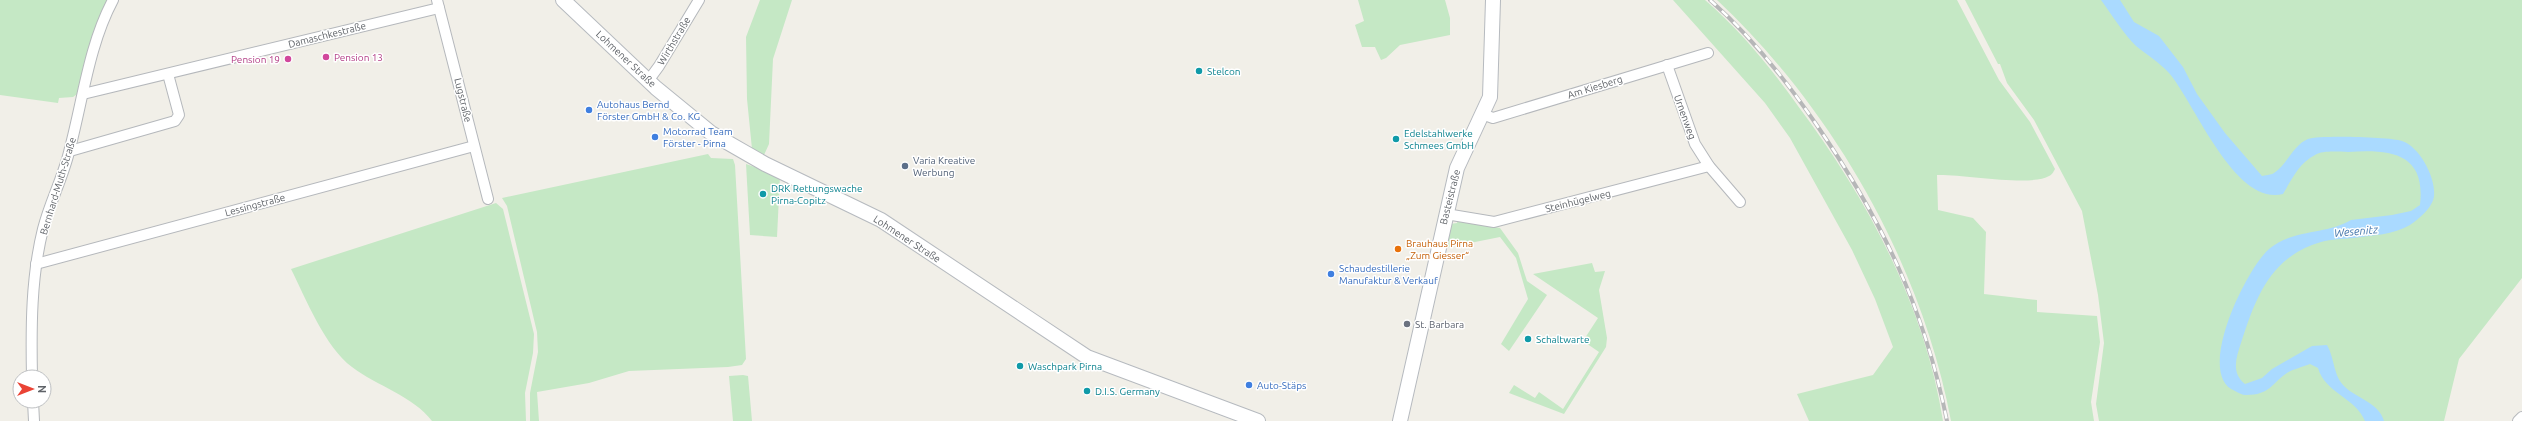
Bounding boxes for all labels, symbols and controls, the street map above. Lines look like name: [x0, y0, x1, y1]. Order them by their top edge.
street label: Wirthstraße: [655, 15, 693, 67]
street label: Damaschkestraße: [287, 20, 367, 50]
street label: Lohmener Straße: [594, 28, 658, 90]
marker: Pension 13: [321, 52, 331, 62]
place label: Pension 13: [334, 52, 383, 63]
place label: Pension 19: [231, 54, 280, 65]
marker: Pension 19: [283, 54, 293, 64]
marker: Stelcon: [1194, 66, 1204, 76]
place label: Stelcon: [1207, 66, 1240, 77]
street label: Am Kiesberg: [1566, 73, 1624, 101]
street label: Lugstraße: [452, 77, 474, 123]
street label: Urnenweg: [1672, 93, 1698, 141]
place label: Autohaus Bernd Förster GmbH & Co. KG: [597, 99, 700, 122]
marker: Autohaus Bernd Förster GmbH & Co. KG: [584, 105, 594, 115]
place label: Motorrad Team Förster - Pirna: [663, 126, 733, 149]
place label: Edelstahlwerke Schmees GmbH: [1404, 128, 1474, 151]
marker: Motorrad Team Förster - Pirna: [650, 132, 660, 142]
marker: Edelstahlwerke Schmees GmbH: [1391, 134, 1401, 144]
street label: Bernhard-Muth-Straße: [38, 136, 78, 236]
place label: Varia Kreative Werbung: [913, 155, 975, 178]
marker: Varia Kreative Werbung: [900, 161, 910, 171]
street label: Basteistraße: [1438, 168, 1462, 226]
place label: DRK Rettungswache Pirna-Copitz: [771, 183, 863, 206]
street label: Steinhügelweg: [1544, 188, 1612, 214]
marker: DRK Rettungswache Pirna-Copitz: [758, 189, 768, 199]
street label: Lessingstraße: [224, 192, 286, 218]
street label: Lohmener Straße: [871, 213, 943, 265]
water label: Wesenitz: [2334, 223, 2379, 239]
place label: Brauhaus Pirna „Zum Giesser“: [1406, 238, 1473, 261]
marker: Brauhaus Pirna „Zum Giesser“: [1393, 244, 1403, 254]
place label: Schaudestillerie Manufaktur & Verkauf: [1339, 263, 1438, 286]
marker: Schaudestillerie Manufaktur & Verkauf: [1326, 269, 1336, 279]
marker: St. Barbara: [1402, 319, 1412, 329]
place label: St. Barbara: [1415, 319, 1464, 330]
marker: Schaltwarte: [1523, 334, 1533, 344]
place label: Schaltwarte: [1536, 334, 1589, 345]
marker: Waschpark Pirna: [1015, 361, 1025, 371]
place label: Waschpark Pirna: [1028, 361, 1102, 372]
north arrow: [12, 369, 52, 409]
marker: Auto-Stäps: [1244, 380, 1254, 390]
place label: Auto-Stäps: [1257, 380, 1306, 391]
text: N: [36, 385, 48, 393]
marker: D.I.S. Germany: [1082, 386, 1092, 396]
place label: D.I.S. Germany: [1095, 386, 1160, 397]

